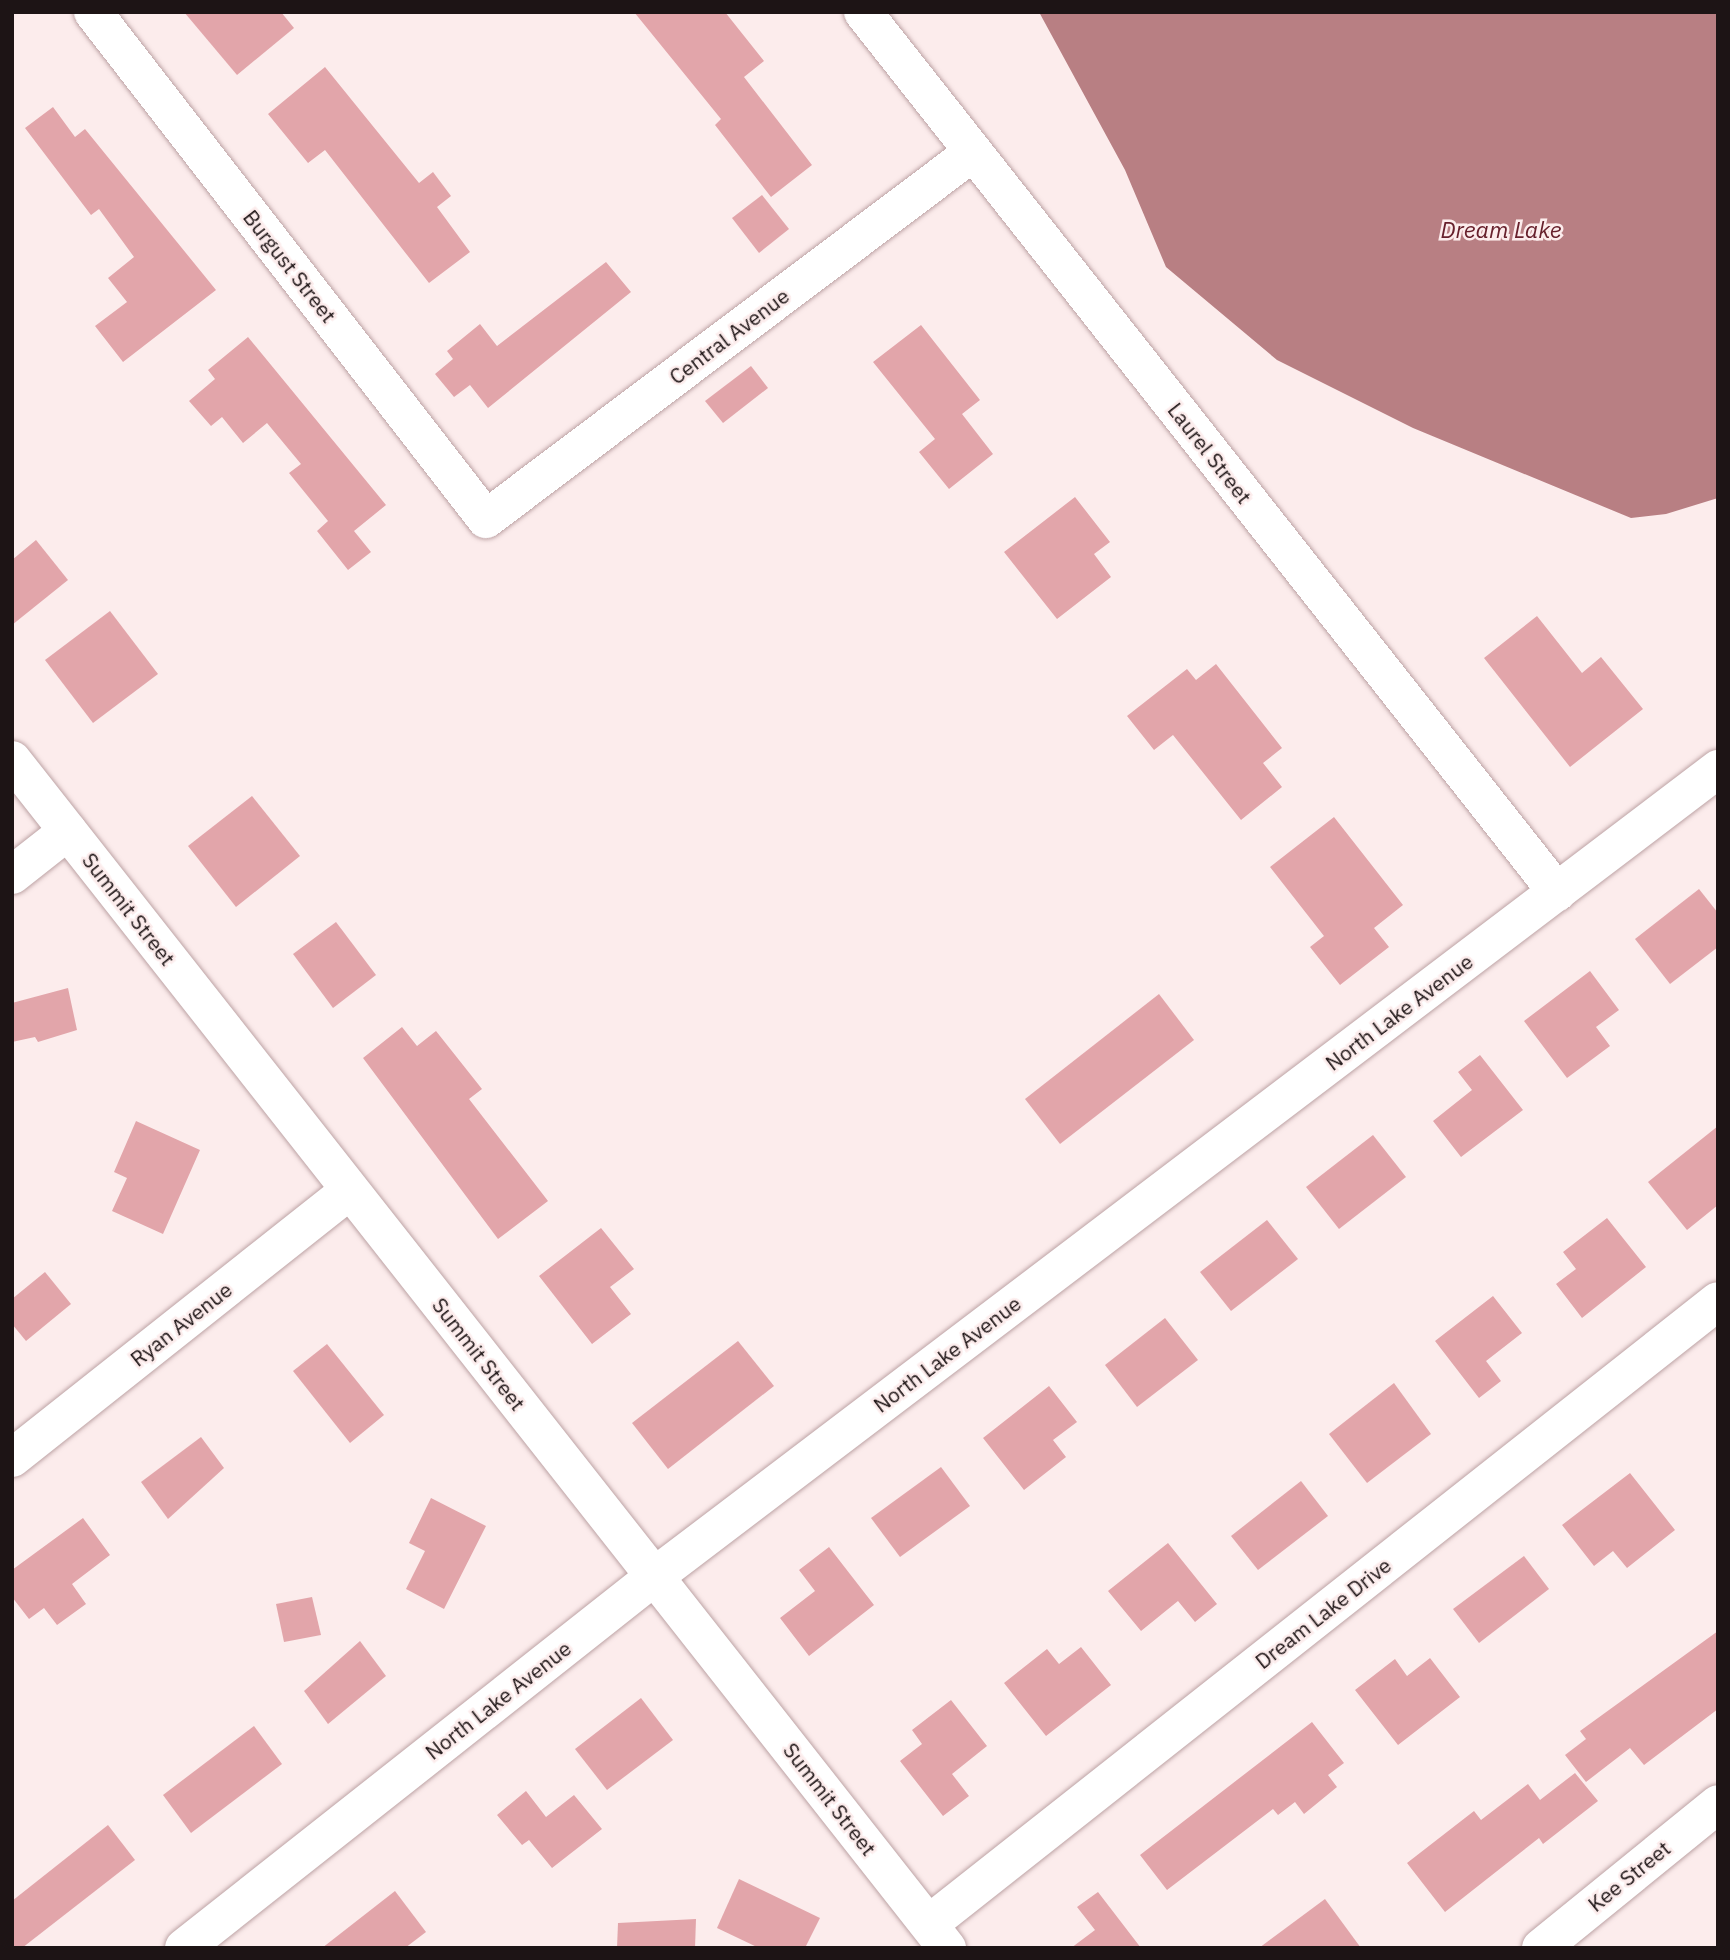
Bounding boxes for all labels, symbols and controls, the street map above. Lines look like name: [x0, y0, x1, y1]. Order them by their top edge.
street label: Burgust Street: [238, 205, 342, 327]
water label: Dream Lake: [1441, 215, 1561, 243]
street label: Central Avenue: [664, 283, 794, 389]
street label: Laurel Street: [1163, 398, 1257, 508]
street label: Summit Street: [77, 848, 181, 970]
street label: North Lake Avenue: [1320, 948, 1478, 1076]
street label: Ryan Avenue: [125, 1277, 237, 1371]
street label: North Lake Avenue: [868, 1290, 1026, 1418]
street label: Summit Street: [427, 1293, 531, 1415]
street label: Dream Lake Drive: [1250, 1552, 1396, 1674]
street label: North Lake Avenue: [420, 1635, 576, 1765]
street label: Summit Street: [778, 1738, 882, 1860]
street label: Kee Street: [1583, 1835, 1675, 1917]

